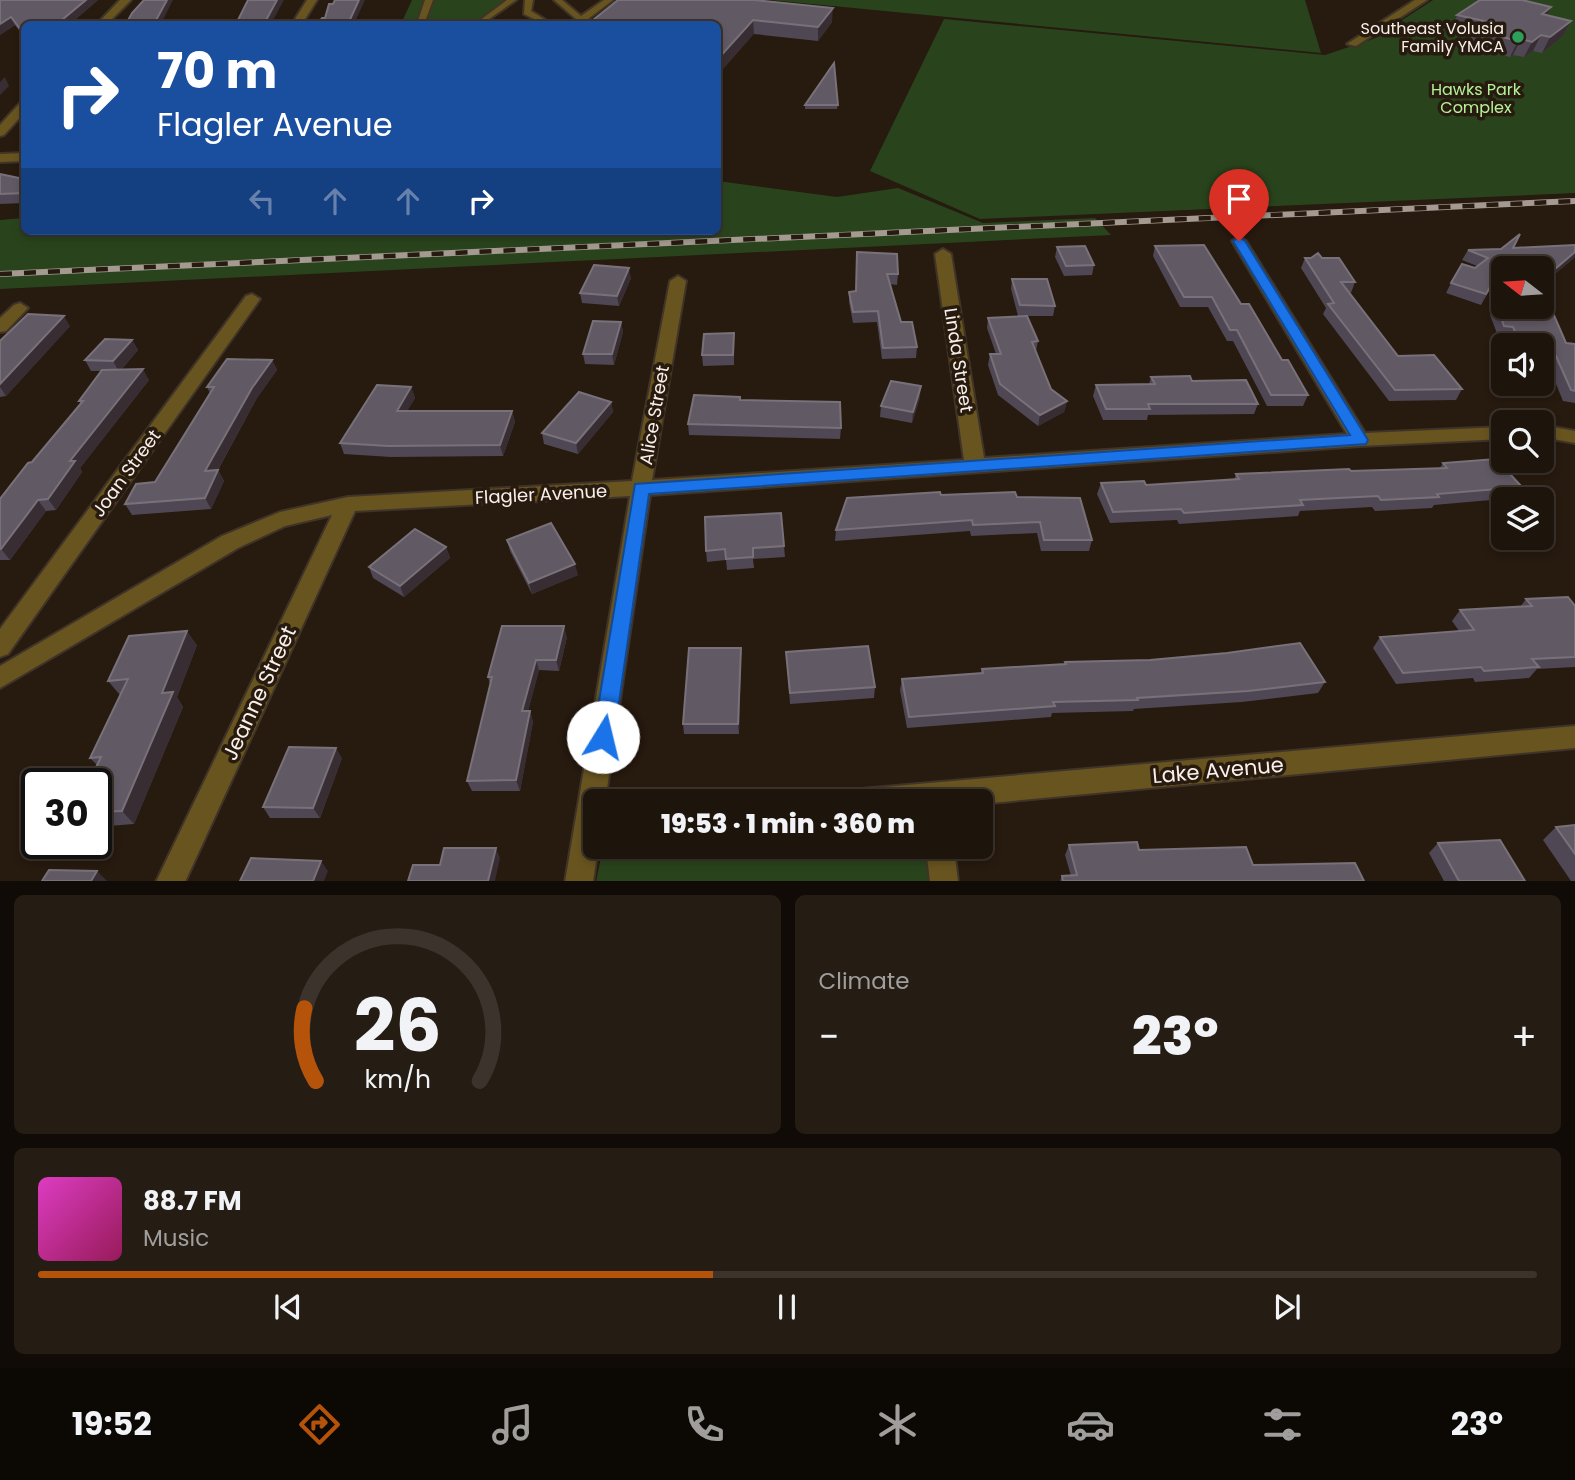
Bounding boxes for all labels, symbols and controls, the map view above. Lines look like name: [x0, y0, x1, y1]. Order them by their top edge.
place label: Southeast Volusia Family YMCA: [1361, 17, 1504, 58]
marker: Southeast Volusia Family YMCA: [1510, 29, 1526, 45]
text: 70 m: [157, 37, 277, 105]
icon: right: [42, 49, 133, 140]
park label: Hawks Park Complex: [1431, 78, 1522, 119]
text: Flagler Avenue: [157, 102, 393, 147]
pin: [1209, 169, 1269, 241]
icon: arrive: [1220, 180, 1258, 218]
icon: left: [243, 182, 281, 220]
icon: ahead: [316, 182, 354, 220]
icon: ahead: [389, 182, 427, 220]
icon: right: [462, 182, 500, 220]
north arrow: [1491, 256, 1554, 318]
map controls: [1491, 256, 1554, 550]
street label: Linda Street: [938, 306, 980, 414]
button: sound: [1491, 333, 1554, 396]
street label: Alice Street: [633, 363, 675, 467]
button: search: [1491, 410, 1554, 473]
street label: Joan Street: [86, 424, 166, 522]
street label: Flagler Avenue: [474, 478, 608, 510]
button: layers: [1491, 487, 1554, 550]
street label: Jeanne Street: [215, 621, 303, 765]
position arrow: [566, 700, 640, 774]
street label: Lake Avenue: [1151, 750, 1285, 790]
speed limit sign: 30: [21, 768, 112, 859]
text: 19:53 · 1 min · 360 m: [661, 806, 915, 842]
text: Climate: [819, 965, 909, 997]
text: 26: [353, 975, 441, 1076]
text: 23°: [1132, 1000, 1218, 1073]
text: −: [819, 1010, 839, 1063]
text: +: [1511, 1010, 1537, 1063]
text: km/h: [364, 1061, 431, 1096]
text: 88.7 FM: [143, 1183, 242, 1219]
text: Music: [143, 1222, 209, 1254]
icon: previous: [269, 1288, 307, 1326]
icon: pause: [768, 1288, 806, 1326]
icon: next: [1268, 1288, 1306, 1326]
icon: directions: [295, 1400, 344, 1449]
icon: music: [488, 1400, 537, 1449]
icon: phone: [680, 1400, 729, 1449]
icon: climate: [873, 1400, 922, 1449]
icon: car: [1066, 1400, 1115, 1449]
icon: filters: [1258, 1400, 1307, 1449]
text: 19:52: [72, 1401, 152, 1446]
text: 23°: [1451, 1401, 1503, 1446]

